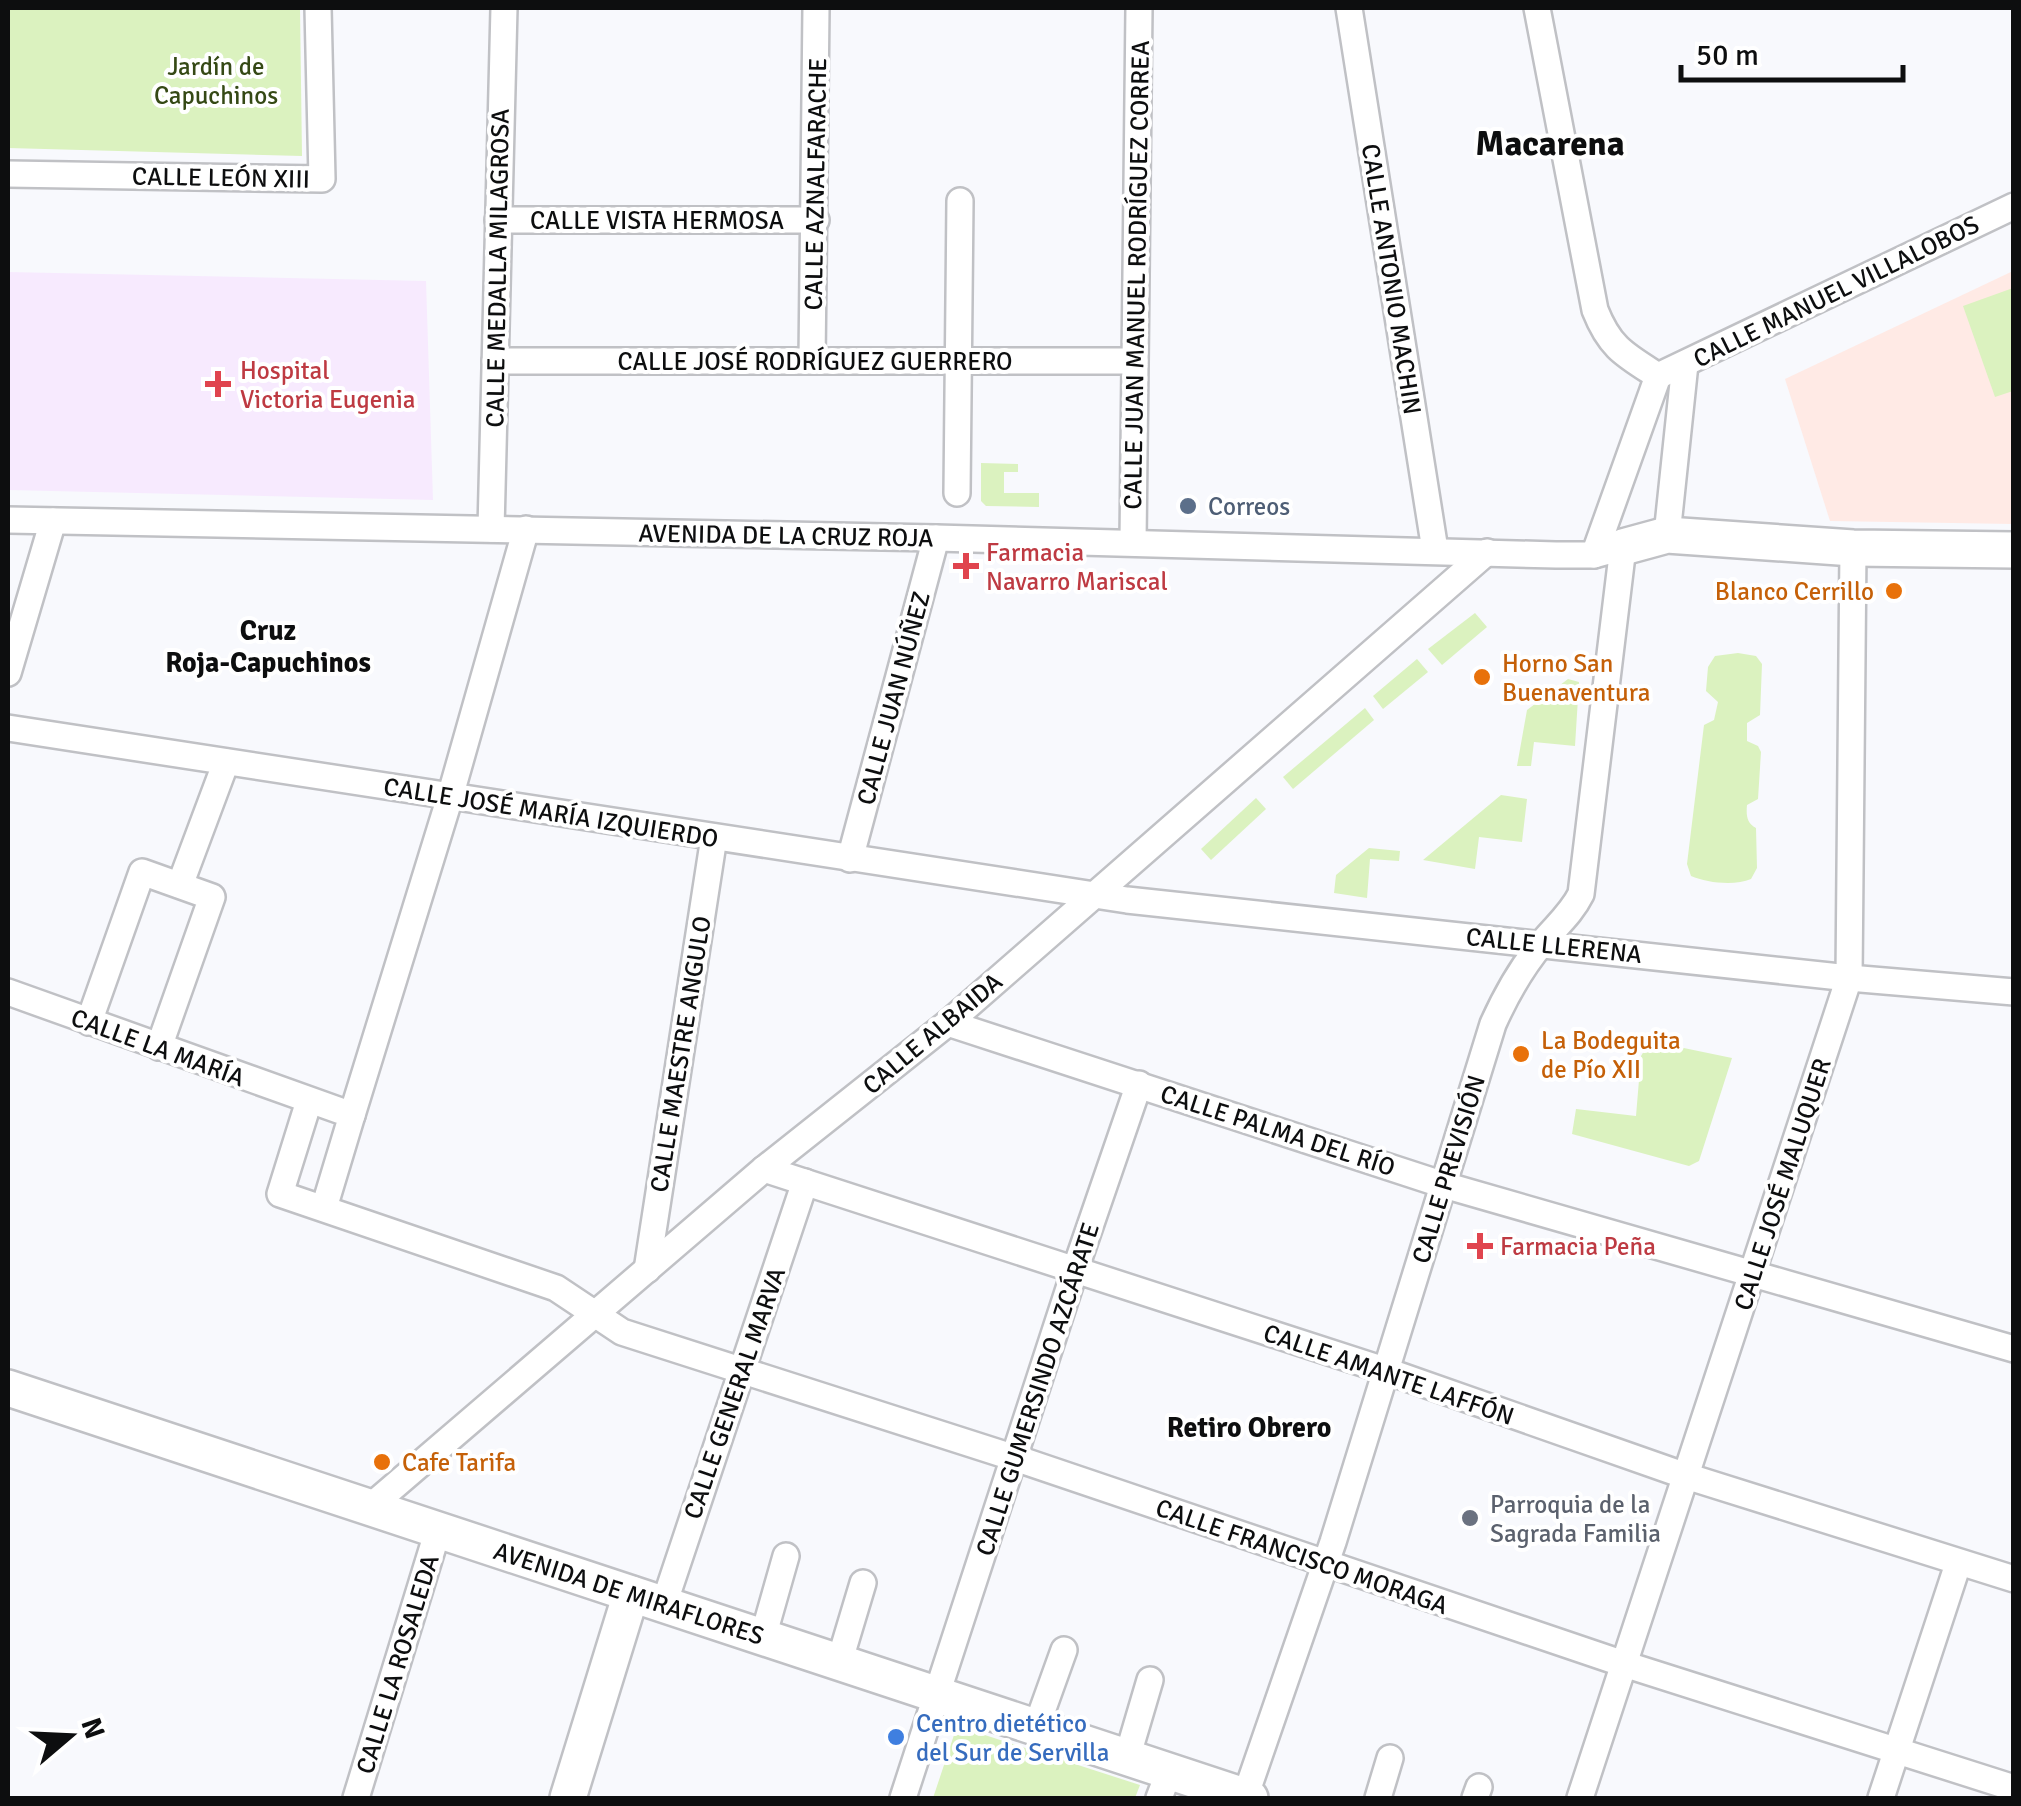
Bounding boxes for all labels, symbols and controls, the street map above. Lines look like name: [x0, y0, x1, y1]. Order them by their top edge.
scale bar: [1681, 20, 1904, 82]
text: 50 m: [1696, 37, 1759, 74]
street label: CALLE JUAN MANUEL RODRÍGUEZ CORREA: [1117, 40, 1156, 510]
park label: Jardín de Capuchinos: [154, 51, 278, 111]
street label: CALLE AZNALFARACHE: [798, 57, 833, 311]
street label: CALLE MEDALLA MILAGROSA: [479, 108, 516, 428]
district label: Macarena: [1475, 122, 1625, 165]
street label: CALLE ANTONIO MACHIN: [1355, 142, 1428, 417]
street label: CALLE LEÓN XIII: [132, 160, 310, 195]
street label: CALLE VISTA HERMOSA: [530, 205, 784, 236]
street label: CALLE MANUEL VILLALOBOS: [1688, 209, 1984, 374]
street label: CALLE JOSÉ RODRÍGUEZ GUERRERO: [618, 346, 1012, 377]
place label: Hospital Victoria Eugenia: [240, 355, 415, 415]
marker: Hospital Victoria Eugenia: [205, 371, 231, 397]
place label: Correos: [1208, 491, 1290, 522]
marker: Correos: [1177, 495, 1199, 517]
street label: AVENIDA DE LA CRUZ ROJA: [638, 517, 934, 554]
place label: Farmacia Navarro Mariscal: [986, 537, 1168, 597]
marker: Farmacia Navarro Mariscal: [955, 555, 977, 577]
place label: Blanco Cerrillo: [1715, 576, 1874, 607]
marker: Blanco Cerrillo: [1883, 580, 1905, 602]
street label: CALLE JUAN NÚÑEZ: [850, 588, 937, 808]
district label: Cruz Roja-Capuchinos: [165, 614, 371, 680]
place label: Horno San Buenaventura: [1502, 648, 1650, 708]
marker: Horno San Buenaventura: [1471, 666, 1493, 688]
street label: CALLE JOSÉ MARÍA IZQUIERDO: [381, 771, 720, 854]
street label: CALLE MAESTRE ANGULO: [643, 914, 718, 1194]
street label: CALLE LLERENA: [1464, 921, 1643, 970]
street label: CALLE ALBAIDA: [856, 966, 1008, 1101]
street label: CALLE LA MARÍA: [67, 1002, 249, 1093]
place label: La Bodeguita de Pío XII: [1541, 1025, 1681, 1085]
marker: La Bodeguita de Pío XII: [1510, 1043, 1532, 1065]
street label: CALLE JOSÉ MALUQUER: [1727, 1054, 1838, 1314]
street label: CALLE PREVISIÓN: [1405, 1071, 1492, 1267]
street label: CALLE PALMA DEL RÍO: [1157, 1078, 1399, 1183]
street label: CALLE GUMERSINDO AZCÁRATE: [969, 1219, 1106, 1560]
place label: Farmacia Peña: [1500, 1231, 1656, 1262]
marker: Farmacia Peña: [1469, 1235, 1491, 1257]
street label: CALLE GENERAL MARVA: [677, 1263, 792, 1523]
street label: CALLE AMANTE LAFFÓN: [1260, 1317, 1518, 1432]
district label: Retiro Obrero: [1167, 1411, 1331, 1445]
place label: Cafe Tarifa: [402, 1447, 516, 1478]
marker: Cafe Tarifa: [371, 1451, 393, 1473]
place label: Parroquia de la Sagrada Familia: [1490, 1489, 1661, 1549]
street label: CALLE FRANCISCO MORAGA: [1152, 1492, 1452, 1621]
marker: Parroquia de la Sagrada Familia: [1459, 1507, 1481, 1529]
street label: AVENIDA DE MIRAFLORES: [490, 1535, 768, 1652]
street label: CALLE LA ROSALEDA: [349, 1551, 446, 1777]
north arrow: [20, 1686, 120, 1786]
place label: Centro dietético del Sur de Servilla: [916, 1708, 1109, 1768]
text: N: [73, 1713, 112, 1743]
marker: Centro dietético del Sur de Servilla: [885, 1726, 907, 1748]

